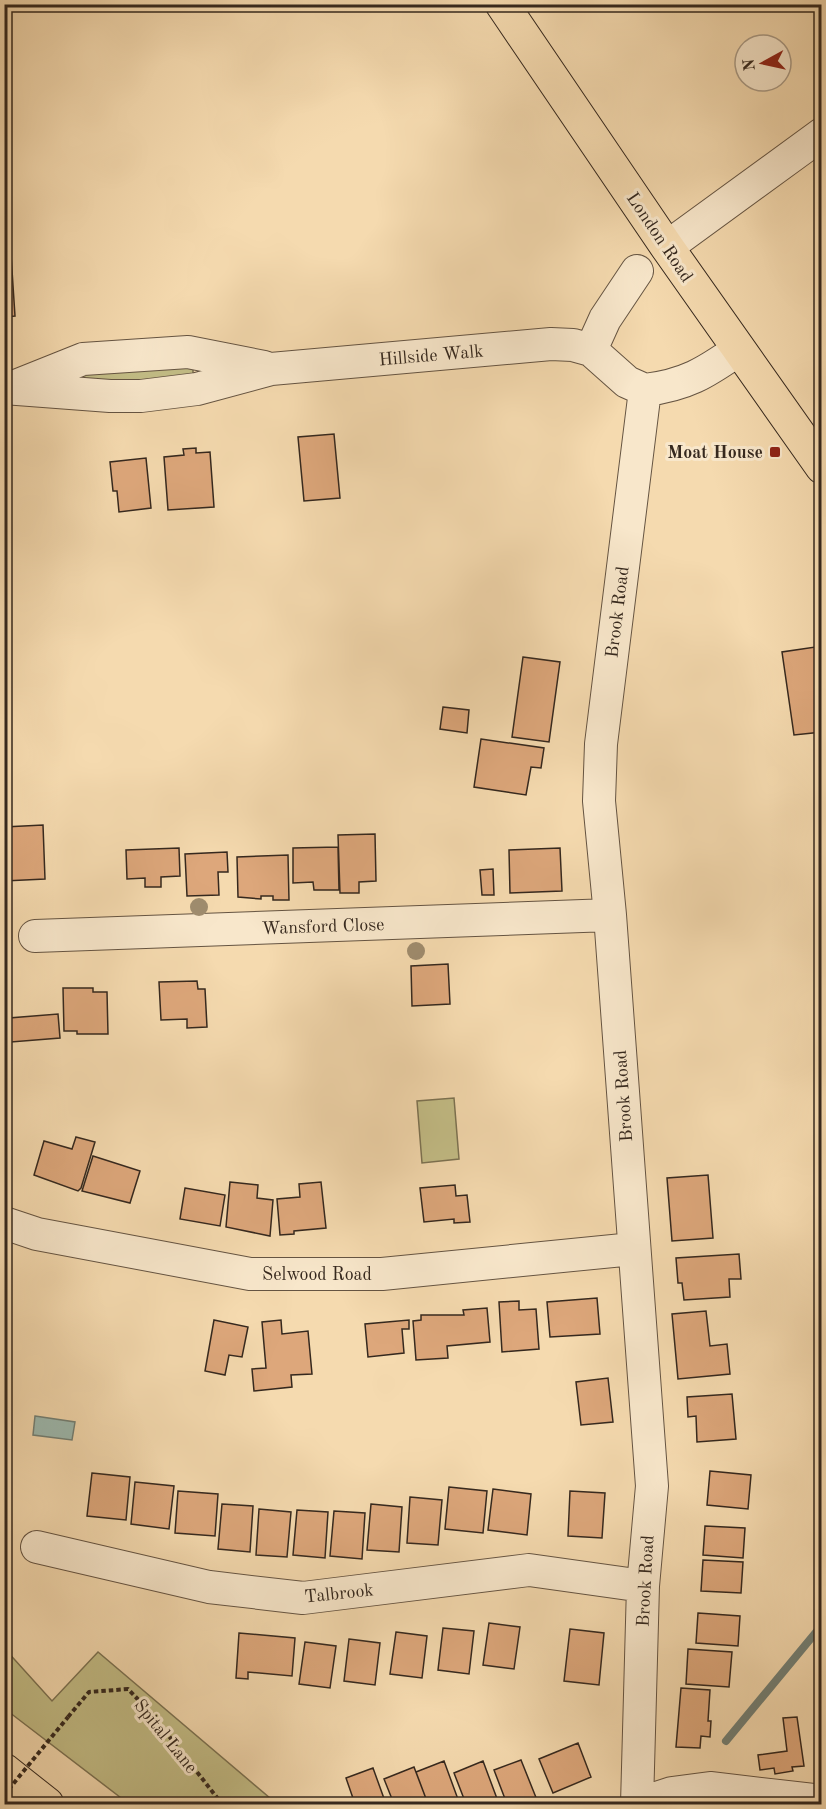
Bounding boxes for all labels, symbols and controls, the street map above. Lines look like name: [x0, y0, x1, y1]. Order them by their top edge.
north arrow: [733, 33, 793, 93]
text: N: [741, 57, 759, 72]
street label: London Road: [623, 189, 696, 286]
street label: Hillside Walk: [378, 342, 484, 370]
place label: Moat House: [667, 444, 763, 462]
marker: Moat House: [768, 445, 782, 459]
street label: Brook Road: [603, 565, 633, 659]
street label: Wansford Close: [261, 916, 385, 938]
street label: Brook Road: [612, 1049, 636, 1143]
street label: Selwood Road: [262, 1266, 372, 1284]
street label: Brook Road: [635, 1535, 657, 1628]
street label: Talbrook: [304, 1581, 375, 1607]
street label: Spital Lane: [130, 1696, 200, 1777]

